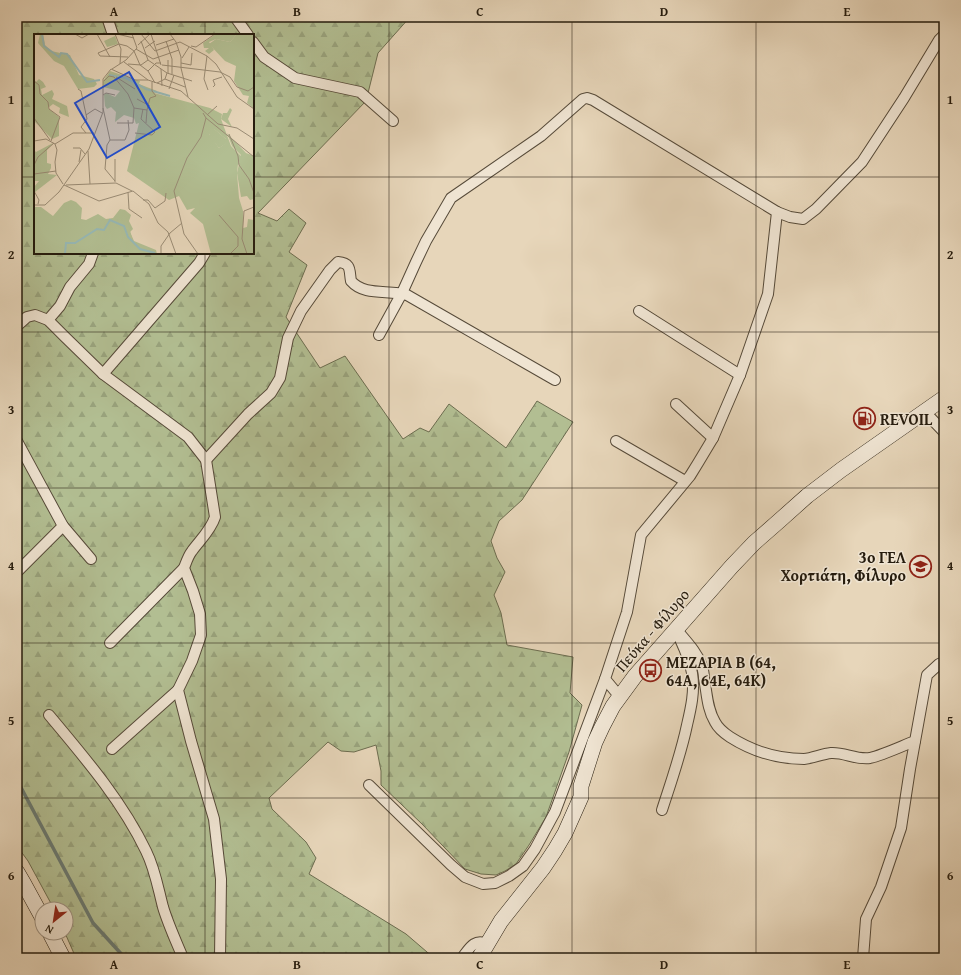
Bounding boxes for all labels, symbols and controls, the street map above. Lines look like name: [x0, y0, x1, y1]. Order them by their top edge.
text: A: [110, 2, 119, 21]
text: B: [293, 2, 301, 21]
text: C: [476, 2, 484, 21]
text: D: [660, 2, 668, 21]
text: E: [844, 2, 851, 21]
inset map: [34, 34, 254, 254]
text: 1: [8, 90, 14, 109]
text: 1: [947, 90, 953, 109]
text: 2: [8, 245, 15, 264]
text: 2: [947, 245, 954, 264]
text: 3: [8, 400, 14, 419]
text: 3: [947, 400, 953, 419]
fuel station icon: REVOIL: [851, 406, 877, 432]
place label: REVOIL: [880, 407, 933, 431]
place label: 3ο ΓΕΛ Χορτιάτη, Φίλυρο: [781, 545, 907, 587]
school or university icon: 3ο ΓΕΛ Χορτιάτη, Φίλυρο: [908, 553, 934, 579]
text: 4: [8, 556, 15, 575]
text: 4: [947, 556, 954, 575]
street label: Πεύκα - Φίλυρο: [609, 583, 695, 677]
place label: ΜΕΖΑΡΙΑ B (64, 64Α, 64Ε, 64Κ): [666, 650, 776, 692]
bus stop icon: ΜΕΖΑΡΙΑ B (64, 64Α, 64Ε, 64Κ): [638, 658, 664, 684]
text: 5: [8, 711, 15, 730]
text: 5: [947, 711, 954, 730]
text: 6: [8, 866, 15, 885]
text: 6: [947, 866, 954, 885]
north arrow: [34, 901, 74, 941]
text: N: [41, 921, 56, 938]
text: A: [110, 955, 119, 974]
text: B: [293, 955, 301, 974]
text: C: [476, 955, 484, 974]
text: D: [660, 955, 668, 974]
text: E: [844, 955, 851, 974]

